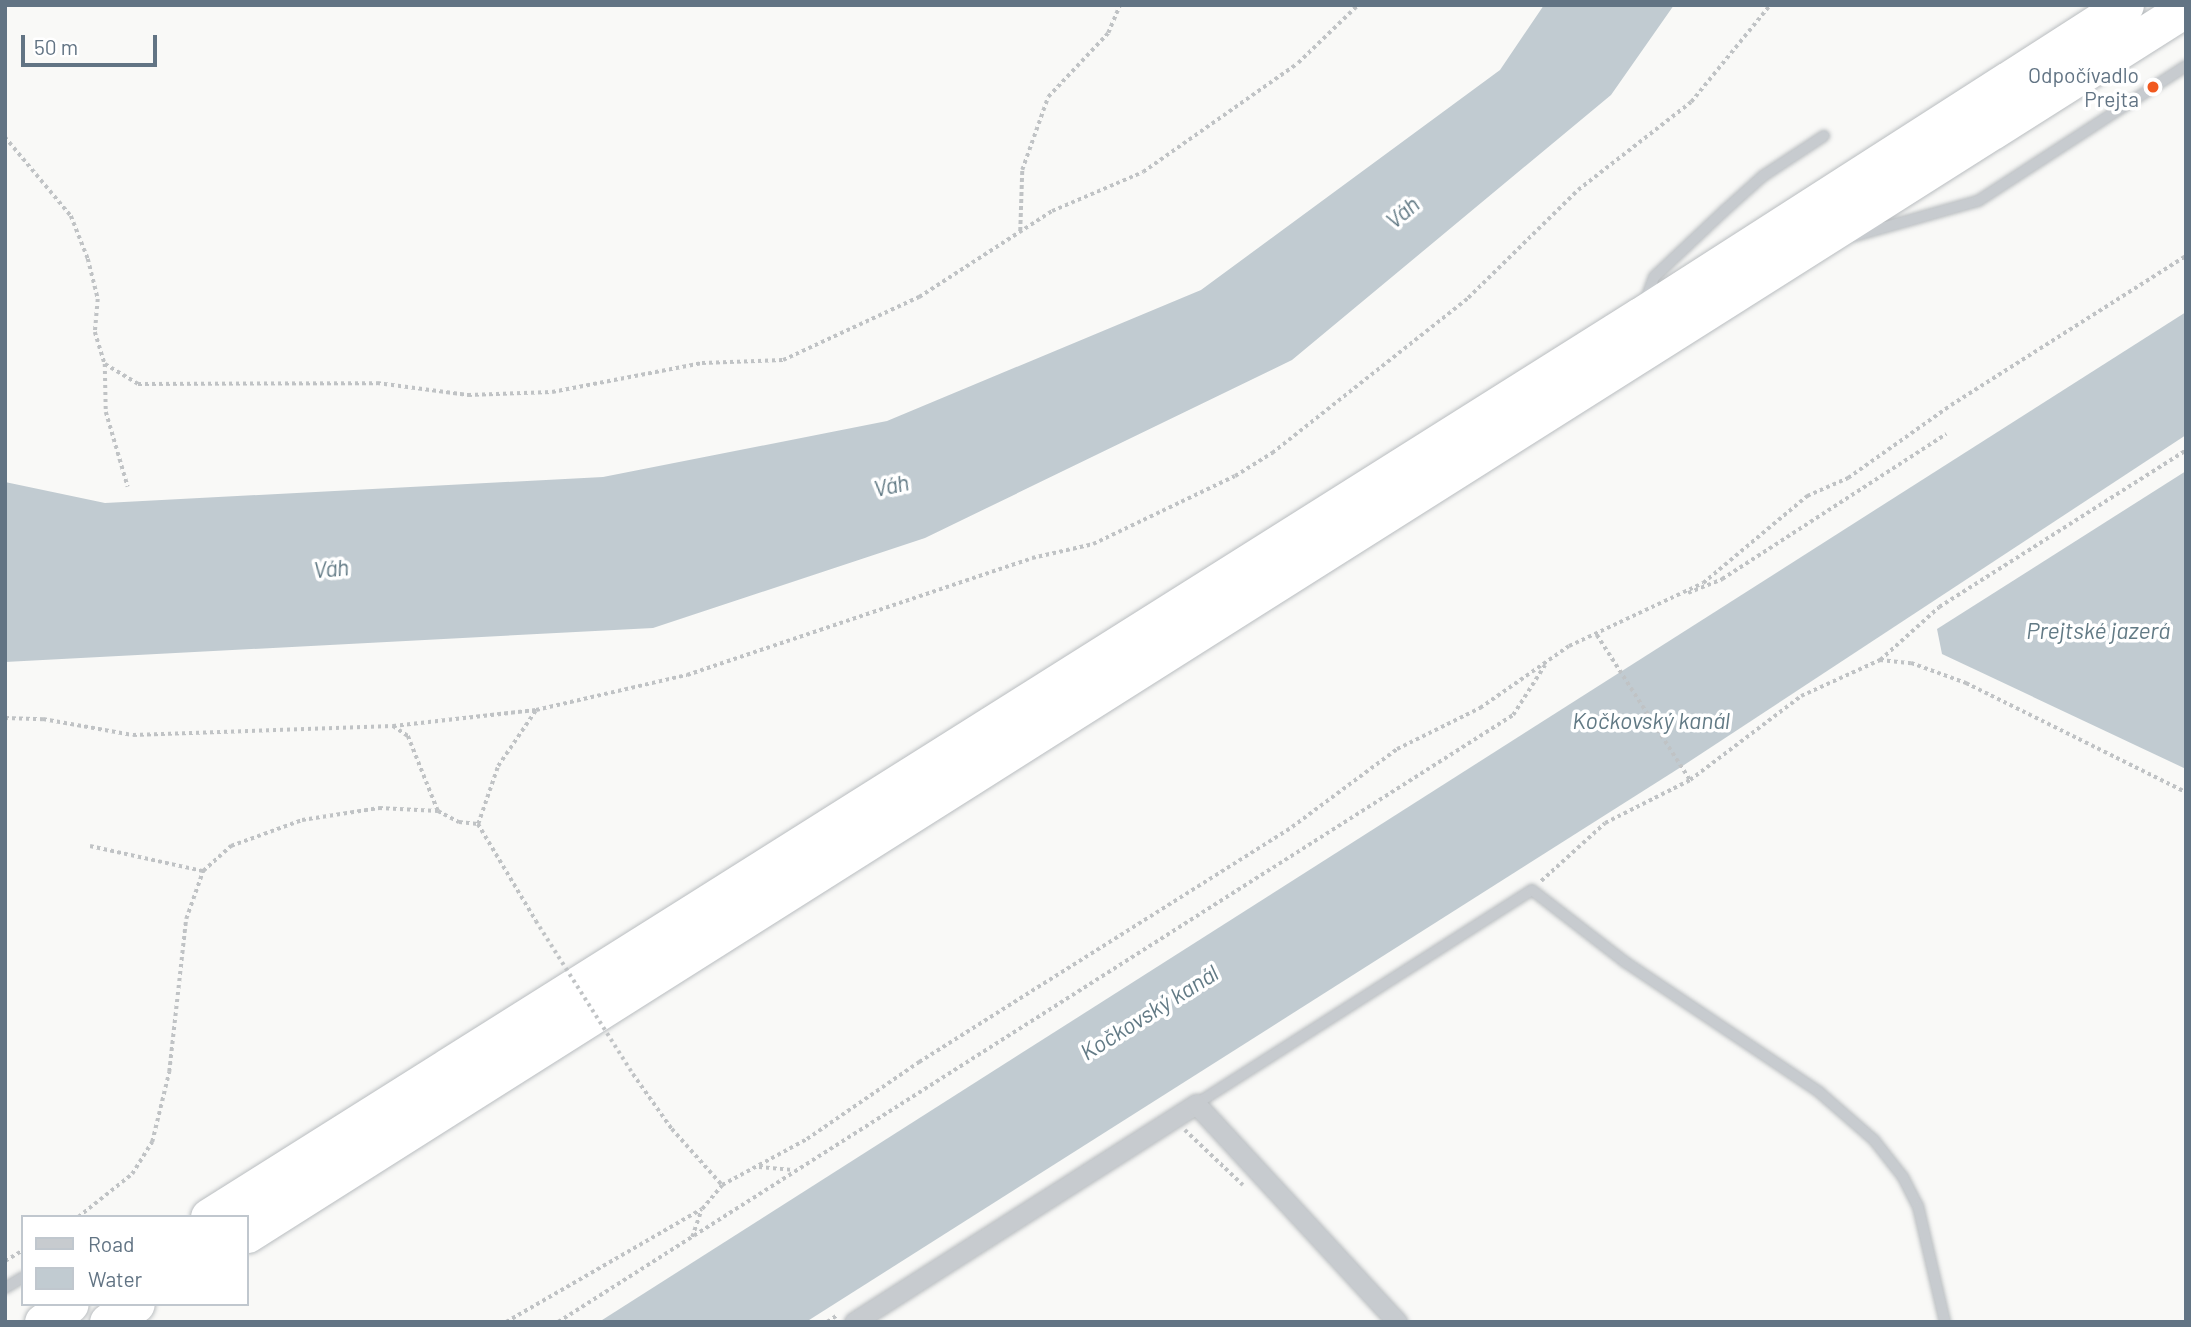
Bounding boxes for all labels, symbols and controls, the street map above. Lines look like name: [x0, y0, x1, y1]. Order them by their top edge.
scale bar: [24, 21, 161, 65]
text: 50 m: [34, 34, 78, 59]
place label: Odpočívadlo Prejta: [2028, 62, 2139, 112]
marker: Odpočívadlo Prejta: [2145, 79, 2161, 95]
water label: Váh: [1380, 190, 1424, 234]
water label: Váh: [871, 468, 911, 502]
water label: Váh: [312, 553, 350, 583]
water label: Prejtské jazerá: [2026, 616, 2170, 644]
water label: Kočkovský kanál: [1572, 706, 1730, 734]
water label: Kočkovský kanál: [1075, 959, 1223, 1065]
legend: [21, 1215, 248, 1306]
text: Road: [88, 1231, 134, 1256]
text: Water: [88, 1266, 142, 1291]

